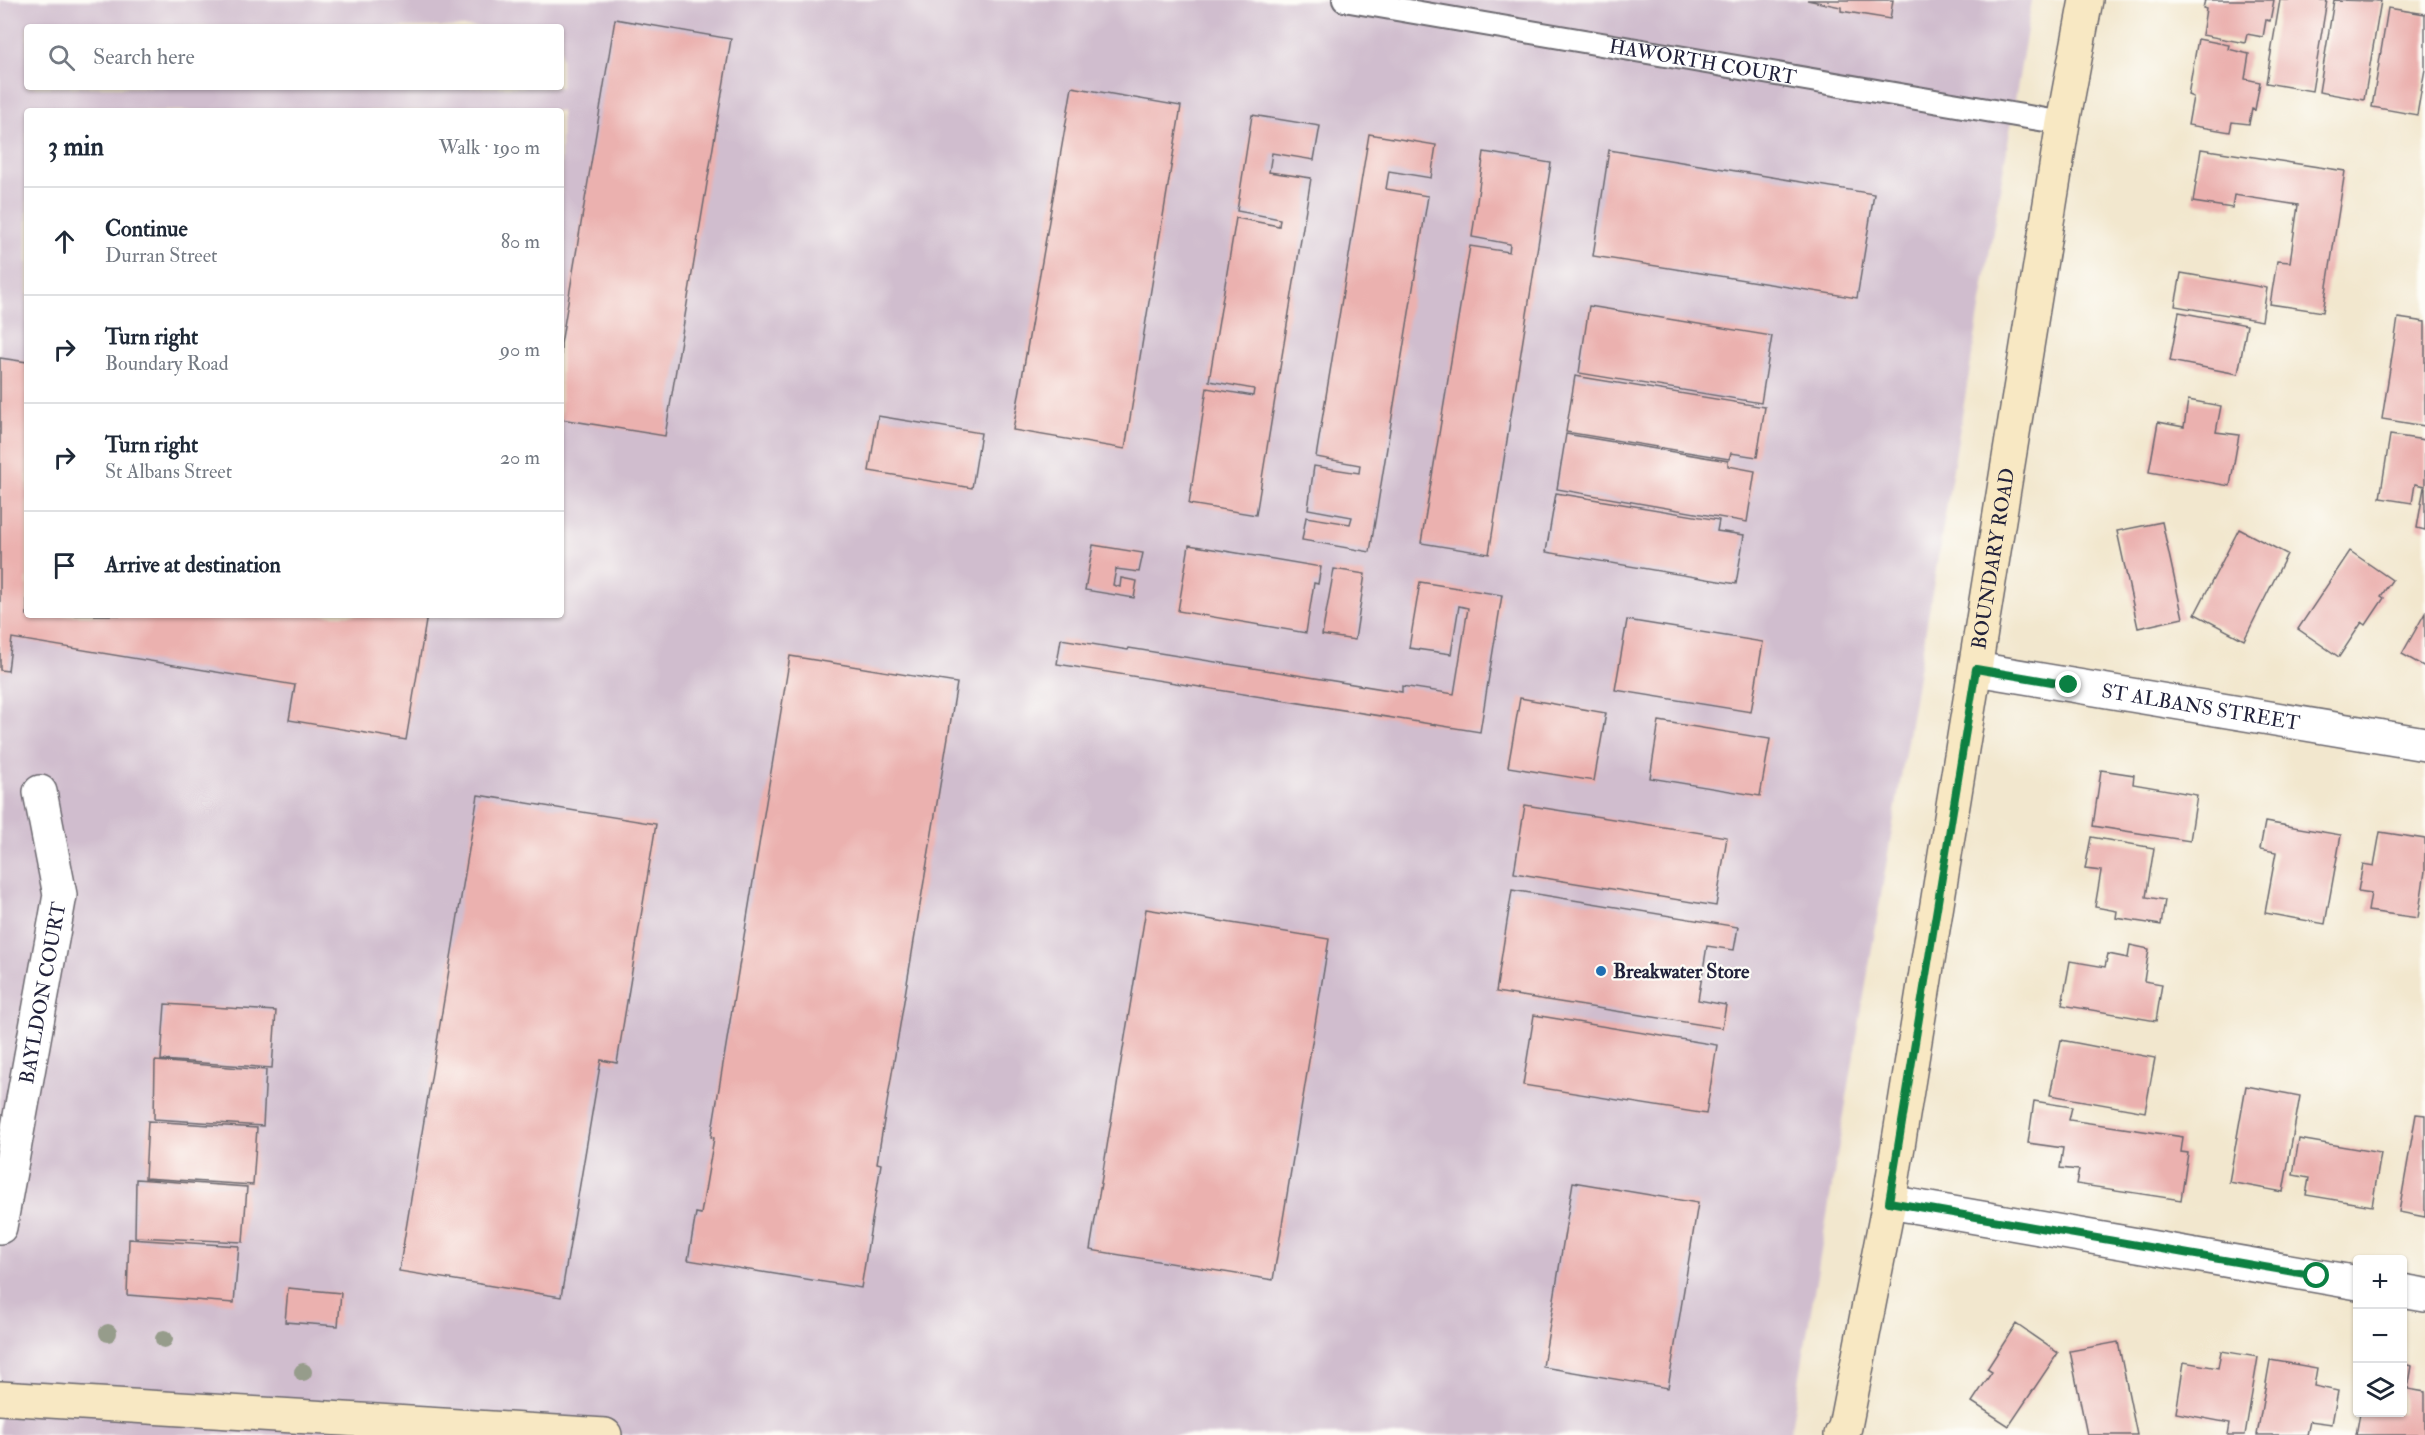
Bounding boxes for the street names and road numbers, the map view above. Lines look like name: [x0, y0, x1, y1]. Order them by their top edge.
street label: HAWORTH COURT: [1607, 34, 1798, 90]
street label: BOUNDARY ROAD: [1966, 466, 2020, 651]
street label: ST ALBANS STREET: [2100, 678, 2302, 736]
street label: BAYLDON COURT: [14, 900, 72, 1086]

